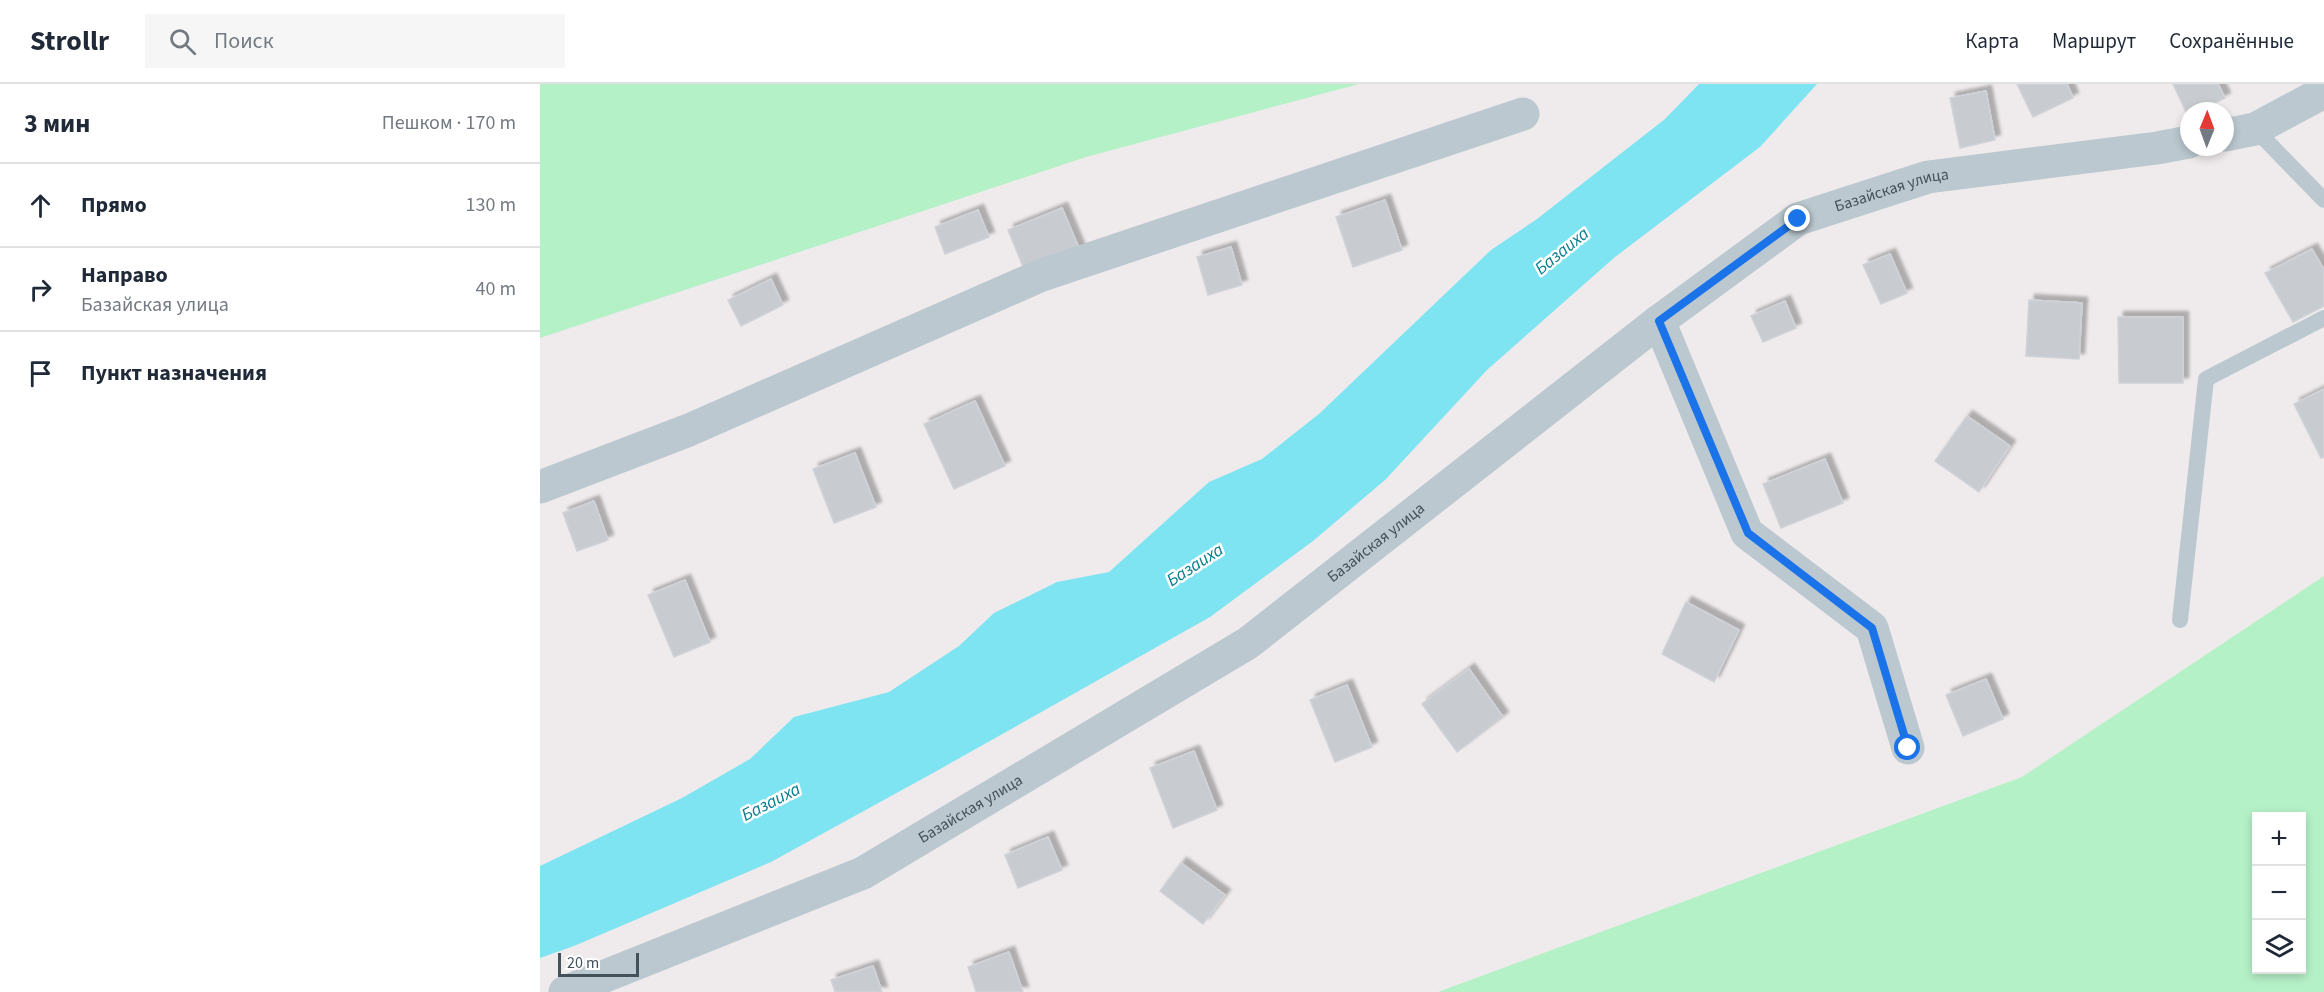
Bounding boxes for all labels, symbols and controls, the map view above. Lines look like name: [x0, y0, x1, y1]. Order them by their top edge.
search box: [145, 14, 565, 68]
text: Strollr: [30, 21, 109, 61]
icon: search: [166, 25, 199, 58]
text: Поиск: [214, 25, 274, 57]
text: Карта: [1965, 26, 2019, 56]
text: Маршрут: [2052, 26, 2136, 56]
text: Сохранённые: [2169, 26, 2294, 56]
north arrow: [2180, 102, 2234, 156]
text: 3 мин: [24, 105, 90, 142]
text: Пешком · 170 m: [382, 109, 516, 137]
street label: Базайская улица: [1832, 163, 1950, 217]
icon: ahead: [24, 189, 57, 222]
text: Прямо: [81, 189, 147, 221]
text: 130 m: [466, 191, 516, 219]
route end: [1784, 205, 1810, 231]
water label: Базаиха: [1530, 221, 1595, 281]
text: Направо: [81, 259, 168, 291]
icon: right: [24, 273, 57, 306]
text: 40 m: [476, 275, 516, 303]
text: Базайская улица: [81, 291, 229, 319]
icon: arrive: [24, 357, 57, 390]
text: Пункт назначения: [81, 357, 267, 389]
street label: Базайская улица: [1323, 498, 1429, 588]
water label: Базаиха: [1162, 537, 1229, 593]
route start: [1894, 734, 1920, 760]
street label: Базайская улица: [914, 769, 1027, 849]
water label: Базаиха: [737, 776, 805, 828]
map controls: [2252, 812, 2306, 974]
button: +: [2252, 812, 2306, 866]
button: −: [2252, 866, 2306, 920]
button: layers: [2252, 920, 2306, 974]
scale bar: [558, 950, 639, 978]
text: 20 m: [567, 952, 599, 974]

